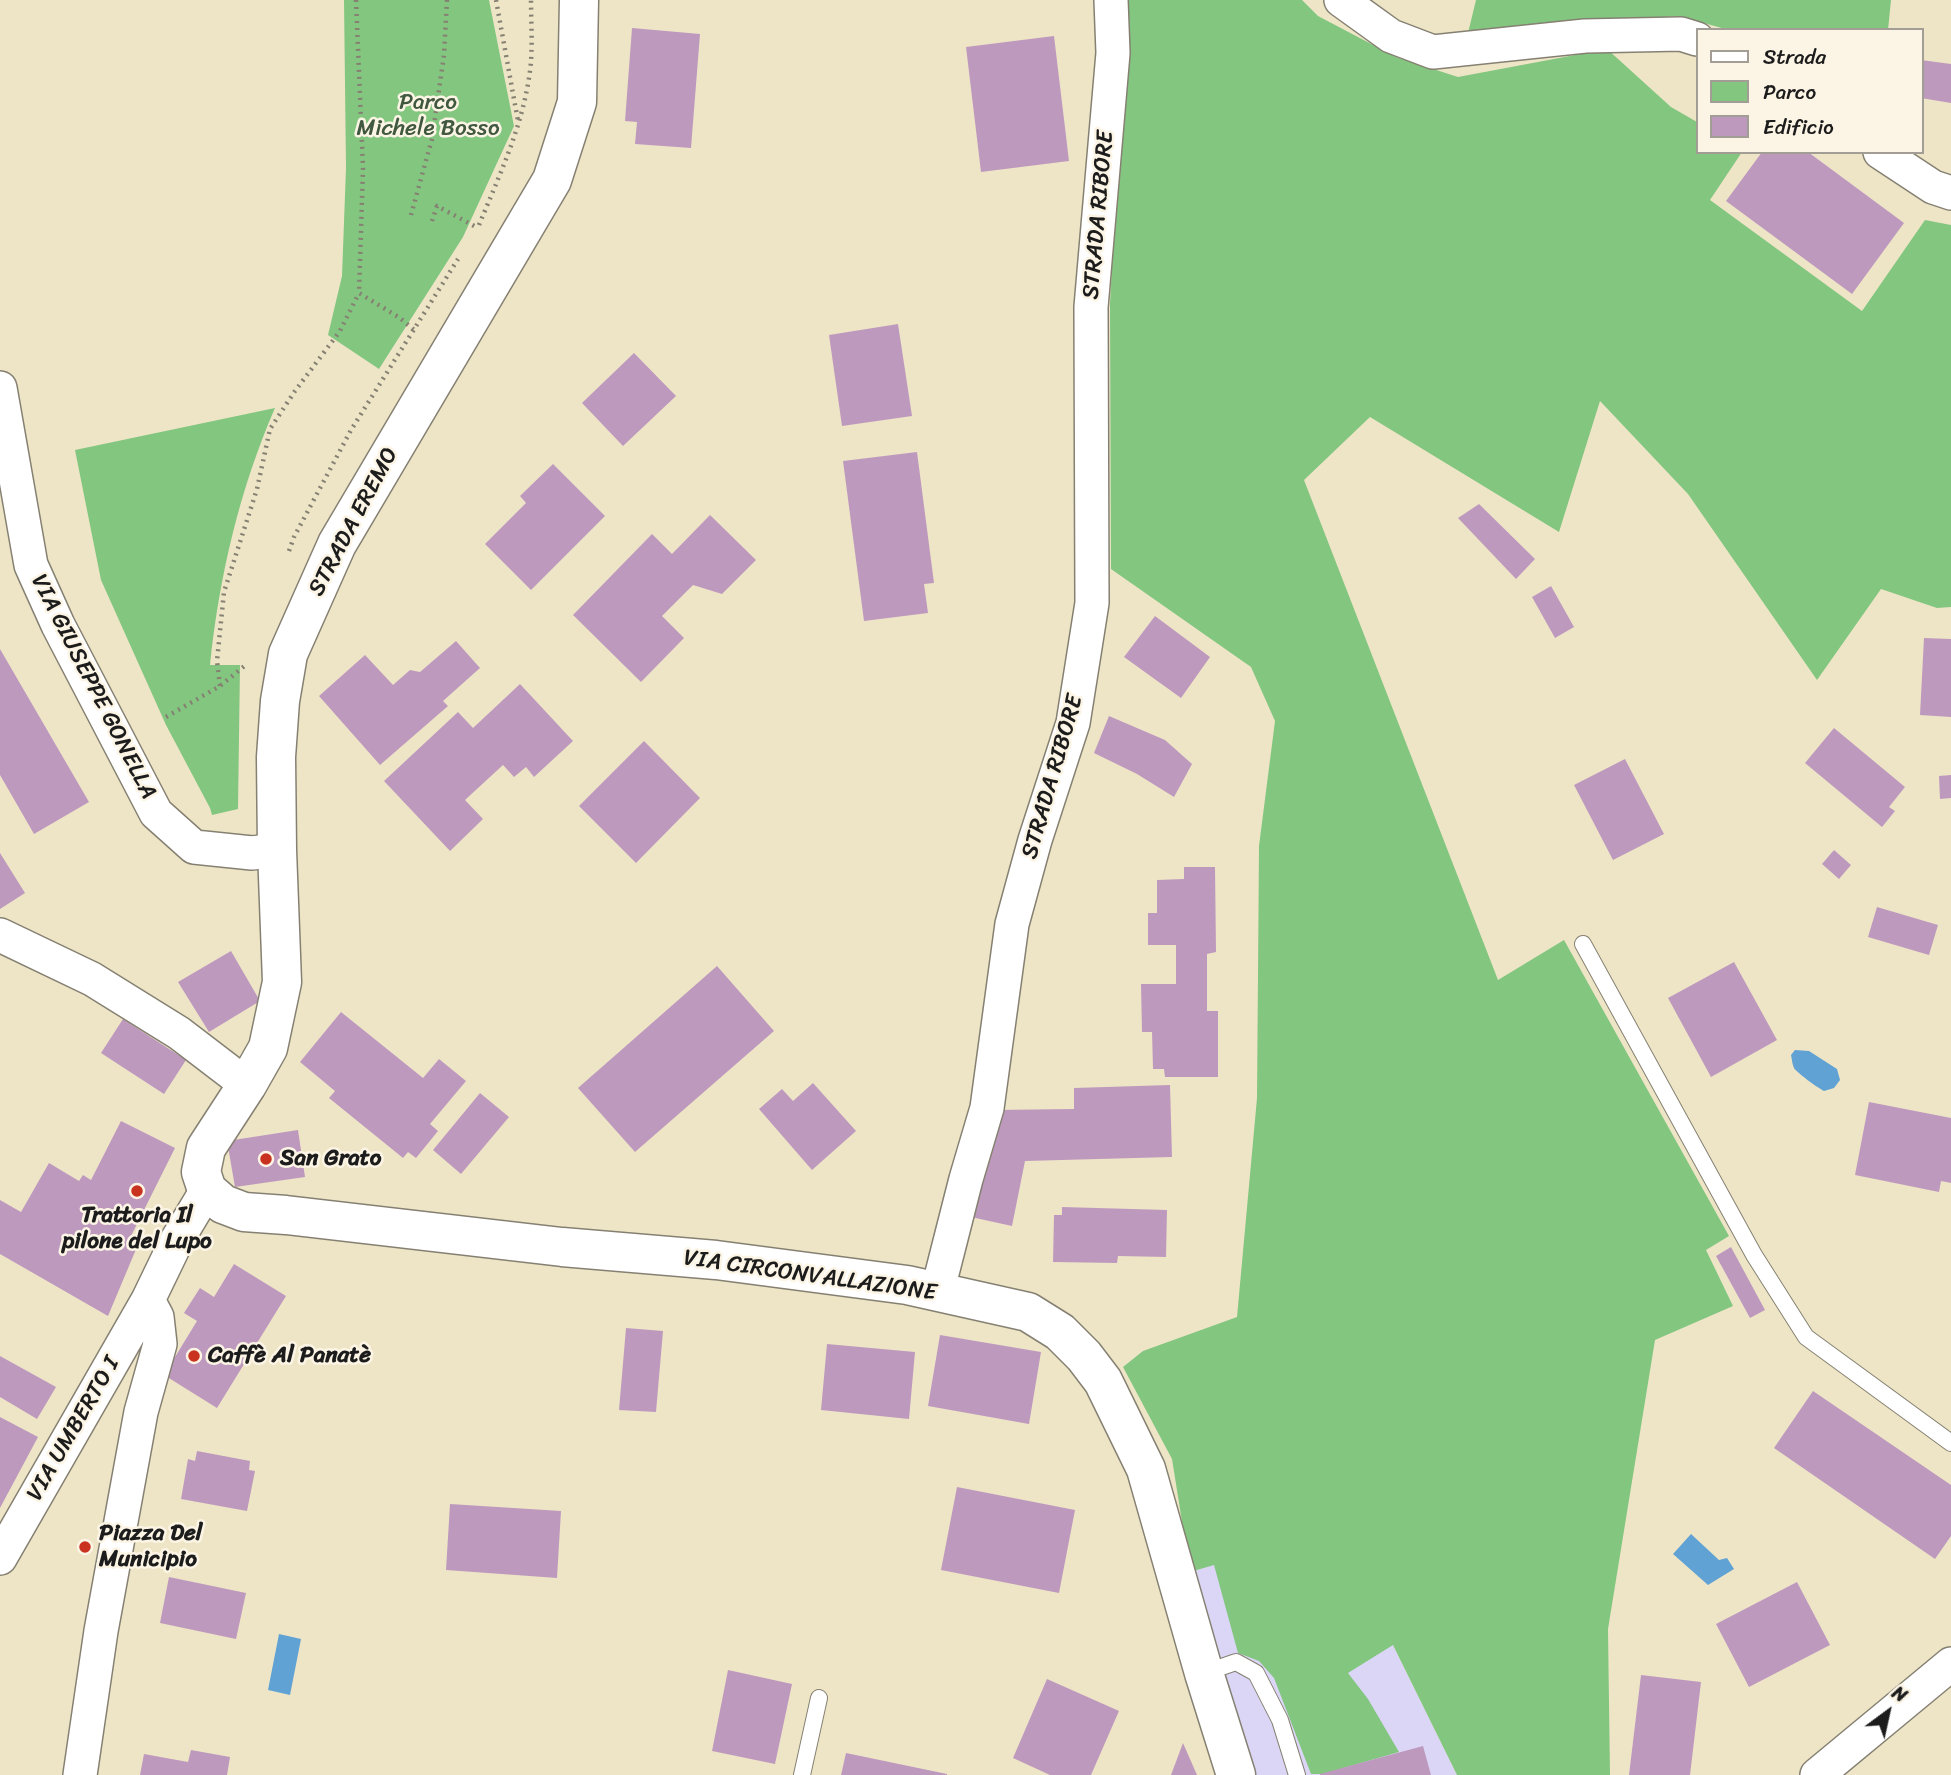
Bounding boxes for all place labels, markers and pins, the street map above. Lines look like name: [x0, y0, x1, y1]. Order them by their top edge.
place label: San Grato: [280, 1145, 381, 1173]
marker: San Grato: [258, 1151, 274, 1167]
marker: Trattoria Il pilone del Lupo: [129, 1183, 145, 1199]
place label: Trattoria Il pilone del Lupo: [62, 1202, 212, 1256]
place label: Caffè Al Panatè: [208, 1342, 371, 1370]
marker: Caffè Al Panatè: [186, 1348, 202, 1364]
place label: Piazza Del Municipio: [99, 1520, 202, 1574]
marker: Piazza Del Municipio: [77, 1539, 93, 1555]

